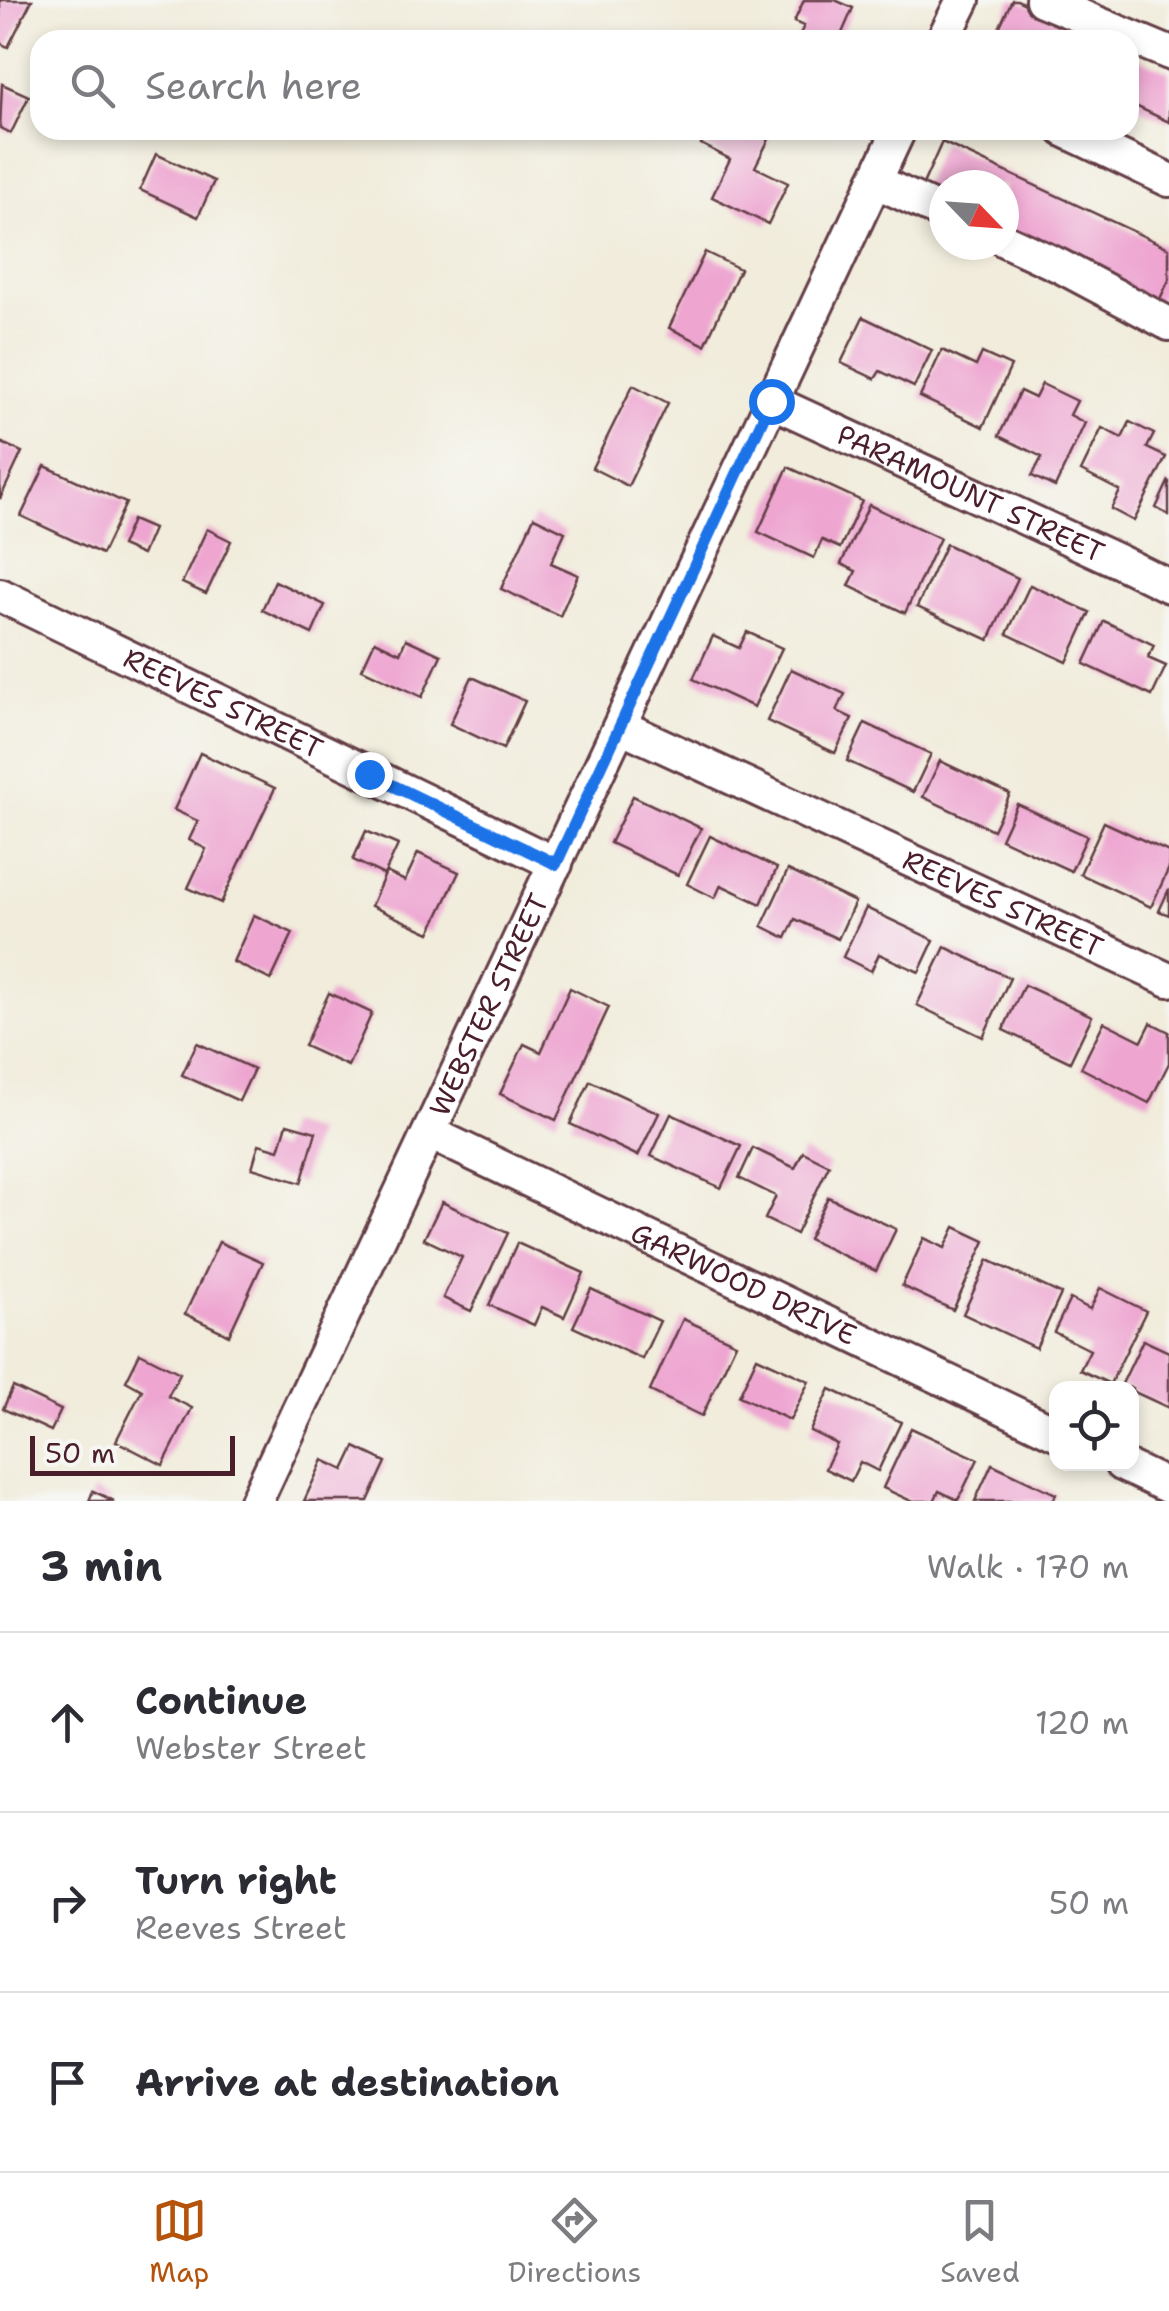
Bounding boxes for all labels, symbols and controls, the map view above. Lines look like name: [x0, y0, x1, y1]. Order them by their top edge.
search box: [30, 30, 1139, 140]
icon: search: [65, 58, 120, 113]
text: Search here: [145, 60, 362, 111]
north arrow: [929, 170, 1019, 260]
route start: [749, 379, 795, 425]
street label: PARAMOUNT STREET: [831, 415, 1111, 571]
street label: REEVES STREET: [117, 639, 329, 767]
route end: [347, 752, 393, 798]
street label: REEVES STREET: [897, 840, 1109, 966]
street label: WEBSTER STREET: [420, 887, 557, 1122]
street label: GARWOOD DRIVE: [625, 1213, 863, 1354]
map controls: [1049, 1381, 1139, 1471]
button: locate: [1049, 1381, 1139, 1471]
scale bar: [30, 1431, 235, 1476]
text: 50 m: [45, 1434, 115, 1472]
text: 3 min: [40, 1538, 162, 1594]
text: Walk · 170 m: [927, 1545, 1129, 1588]
text: Continue: [135, 1675, 307, 1726]
icon: ahead: [40, 1695, 95, 1750]
text: 120 m: [1035, 1701, 1129, 1744]
text: Webster Street: [135, 1726, 367, 1769]
text: Turn right: [135, 1855, 337, 1906]
icon: right: [40, 1875, 95, 1930]
text: 50 m: [1049, 1881, 1129, 1924]
text: Reeves Street: [135, 1906, 347, 1949]
icon: arrive: [40, 2055, 95, 2110]
text: Arrive at destination: [135, 2057, 559, 2108]
tab: Map: [149, 2193, 209, 2291]
tab: Directions: [508, 2193, 641, 2291]
tab: Saved: [940, 2193, 1020, 2291]

